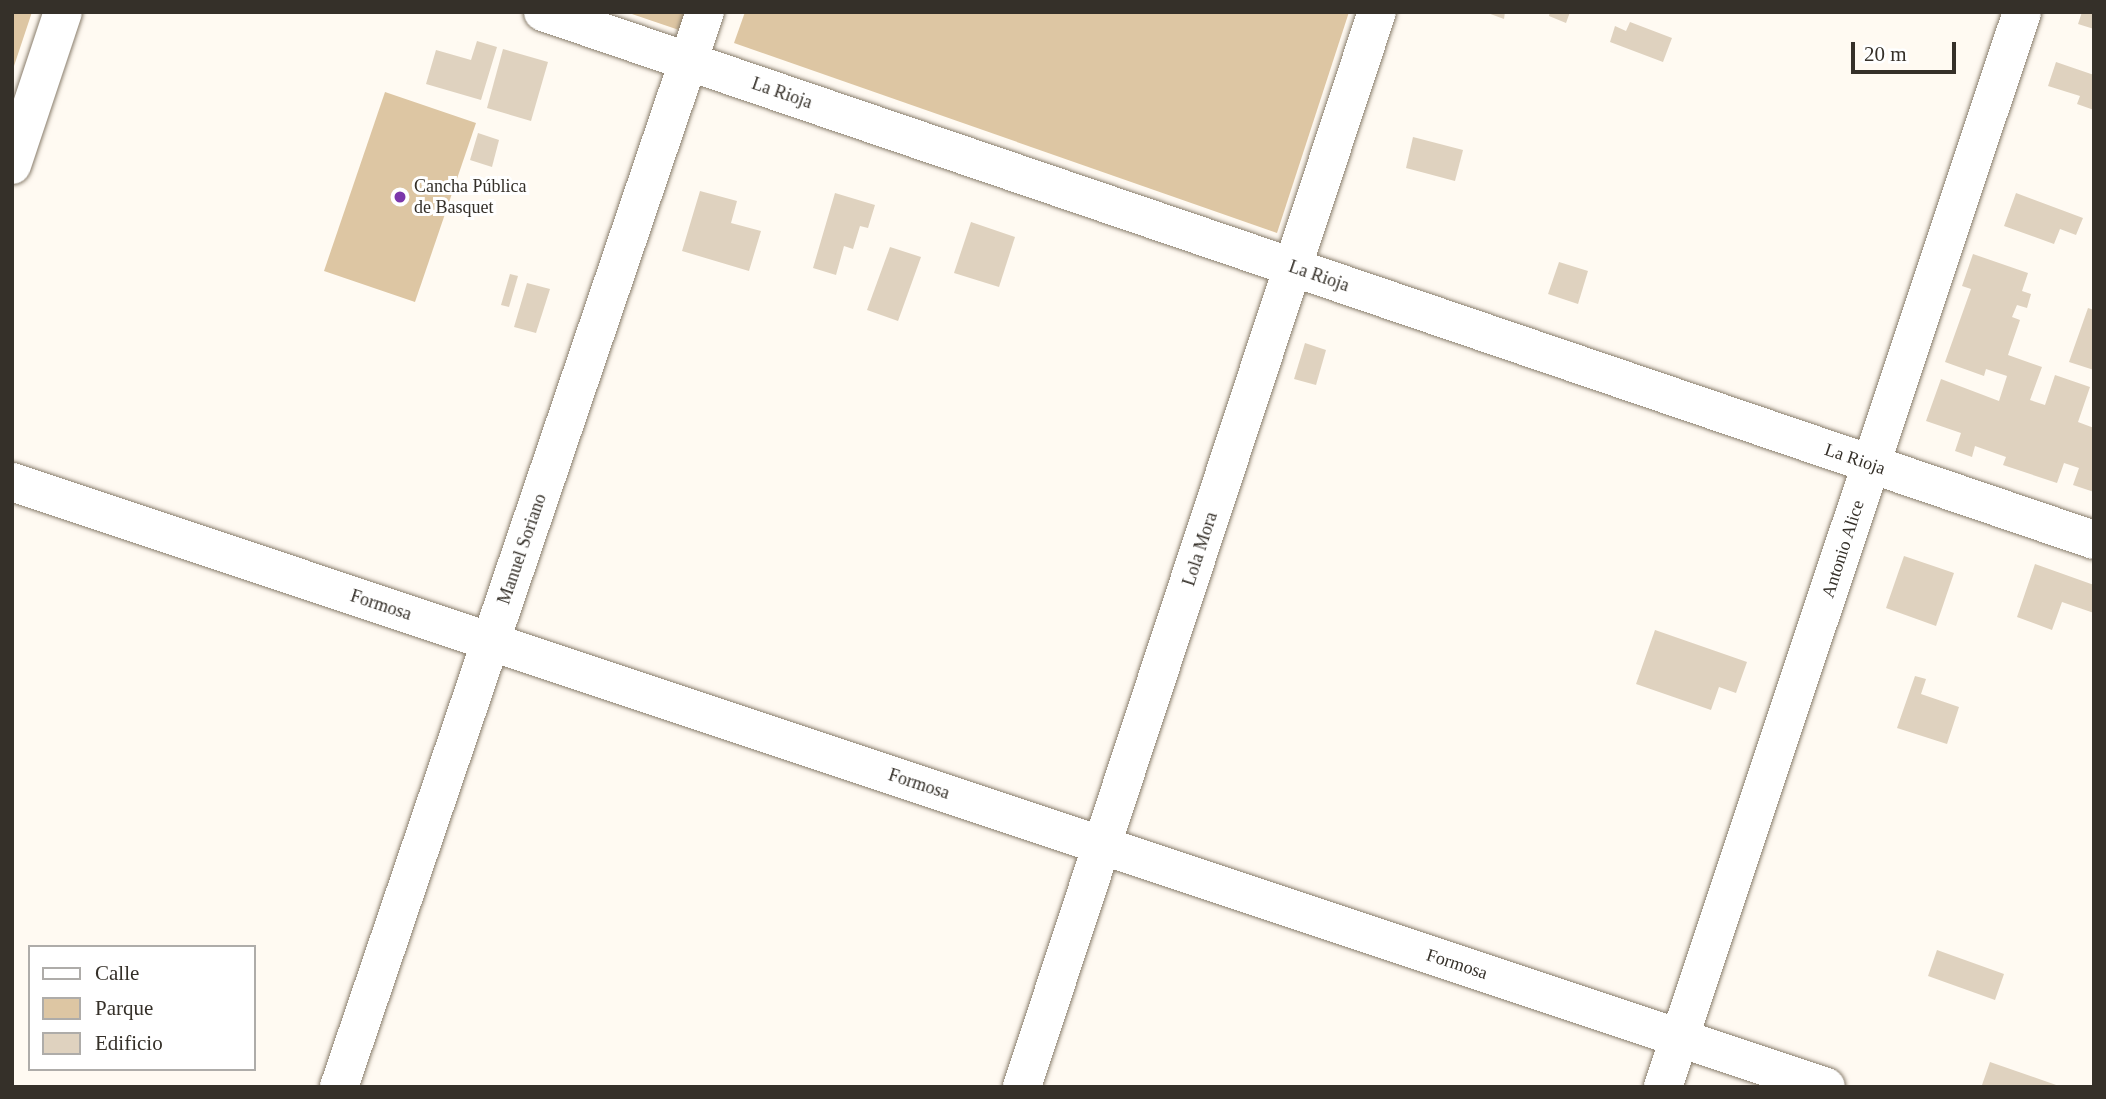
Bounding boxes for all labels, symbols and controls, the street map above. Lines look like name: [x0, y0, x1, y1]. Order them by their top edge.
scale bar: [1854, 28, 1959, 72]
text: 20 m: [1864, 42, 1907, 66]
street label: La Rioja: [749, 73, 815, 113]
place label: Cancha Pública de Basquet: [414, 176, 526, 218]
marker: Cancha Pública de Basquet: [392, 189, 408, 205]
street label: La Rioja: [1286, 256, 1352, 296]
street label: La Rioja: [1822, 439, 1888, 479]
street label: Manuel Soriano: [493, 491, 551, 607]
street label: Antonio Alice: [1817, 497, 1869, 601]
street label: Lola Mora: [1178, 509, 1222, 589]
street label: Formosa: [348, 585, 414, 625]
street label: Formosa: [886, 764, 952, 804]
street label: Formosa: [1424, 944, 1490, 984]
legend: [28, 945, 256, 1071]
text: Calle: [95, 961, 139, 985]
text: Parque: [95, 996, 153, 1020]
text: Edificio: [95, 1031, 163, 1055]

